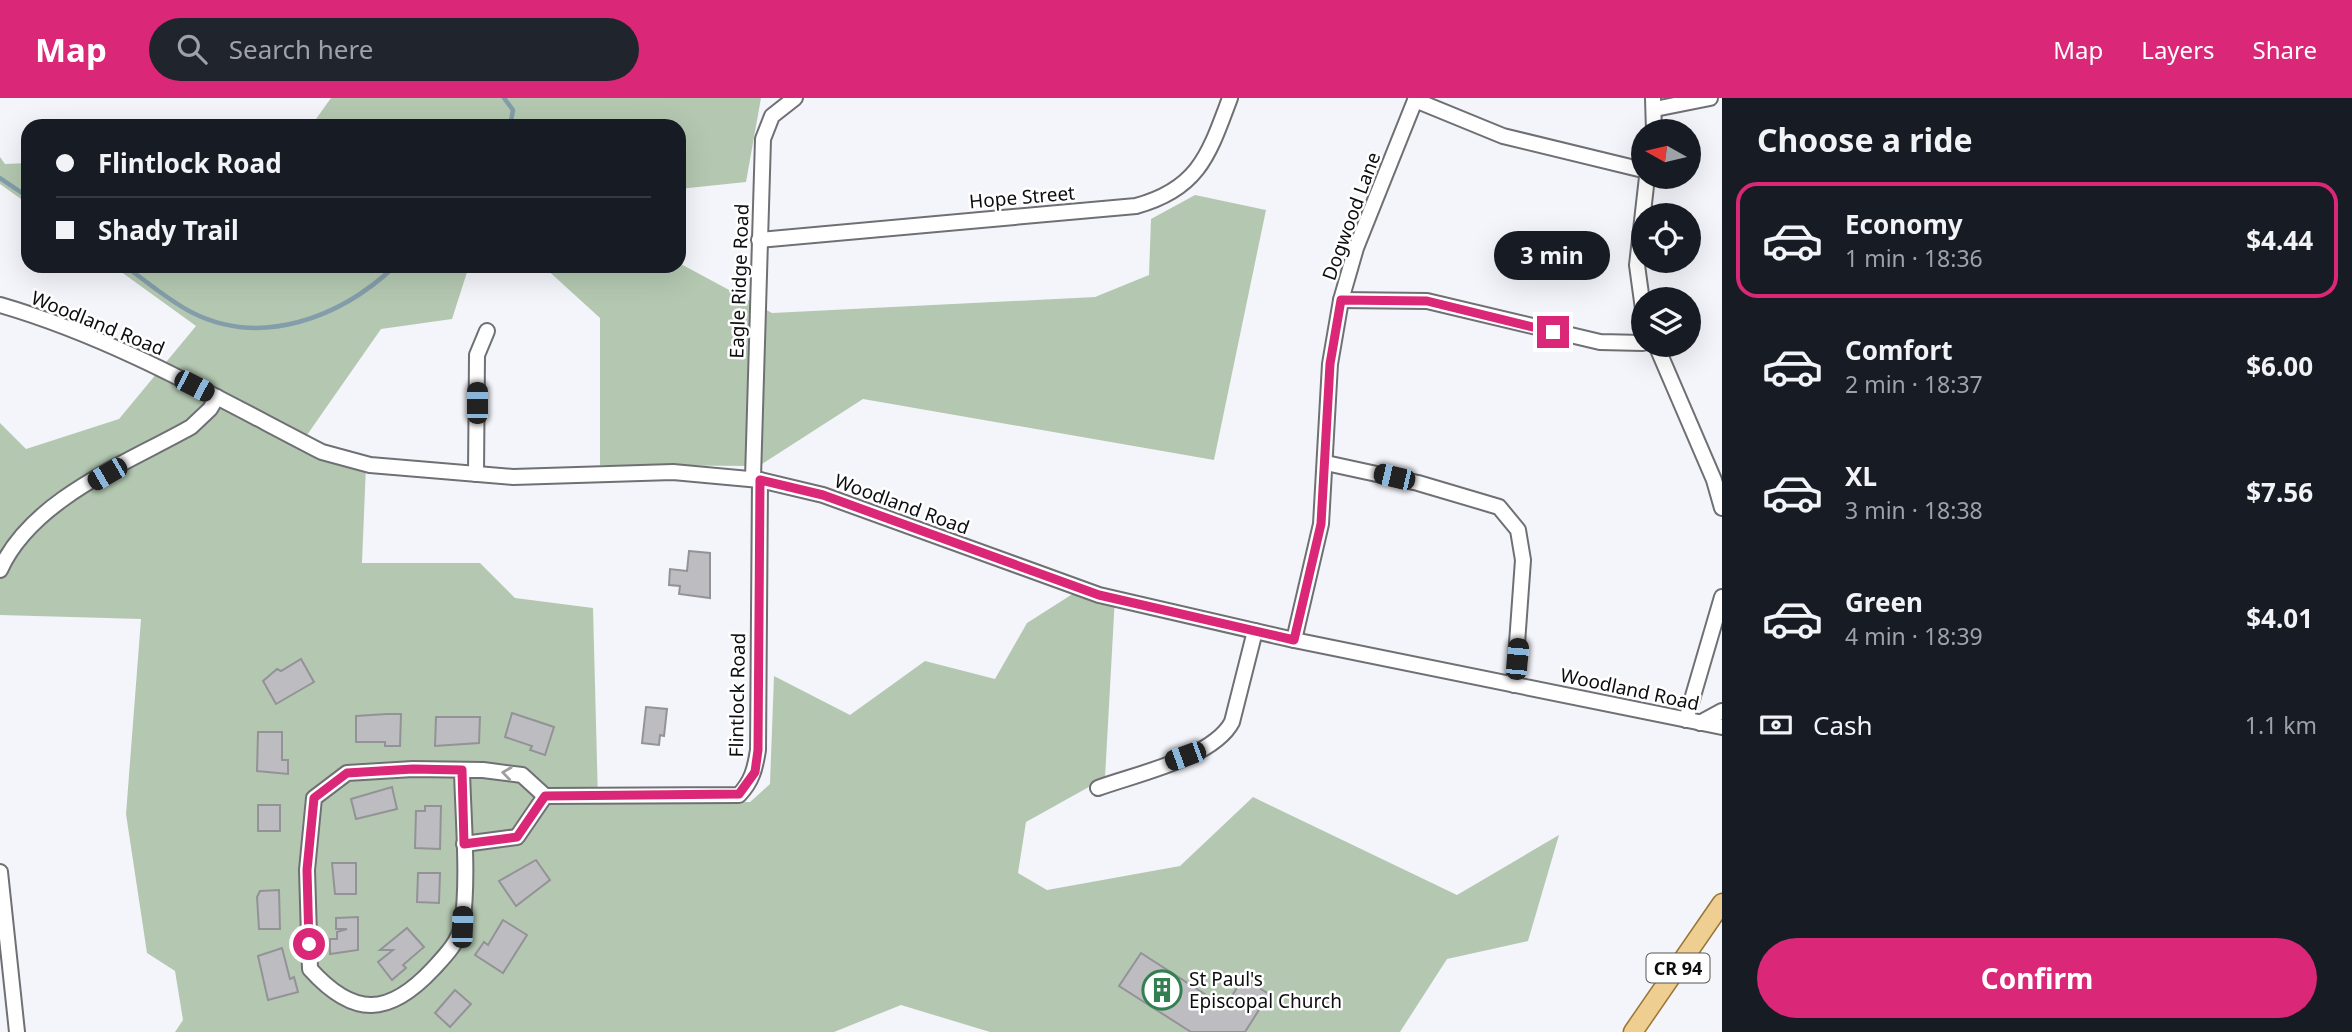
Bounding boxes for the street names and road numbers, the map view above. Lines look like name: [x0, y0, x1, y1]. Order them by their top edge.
street label: Dogwood Lane: [1316, 148, 1386, 284]
street label: Hope Street: [968, 179, 1076, 215]
street label: Eagle Ridge Road: [723, 203, 755, 359]
street label: Woodland Road: [28, 284, 168, 362]
street label: Woodland Road: [831, 468, 973, 540]
street label: Flintlock Road: [723, 633, 751, 757]
street label: Woodland Road: [1558, 662, 1702, 716]
road number: CR 94: [1646, 954, 1710, 982]

